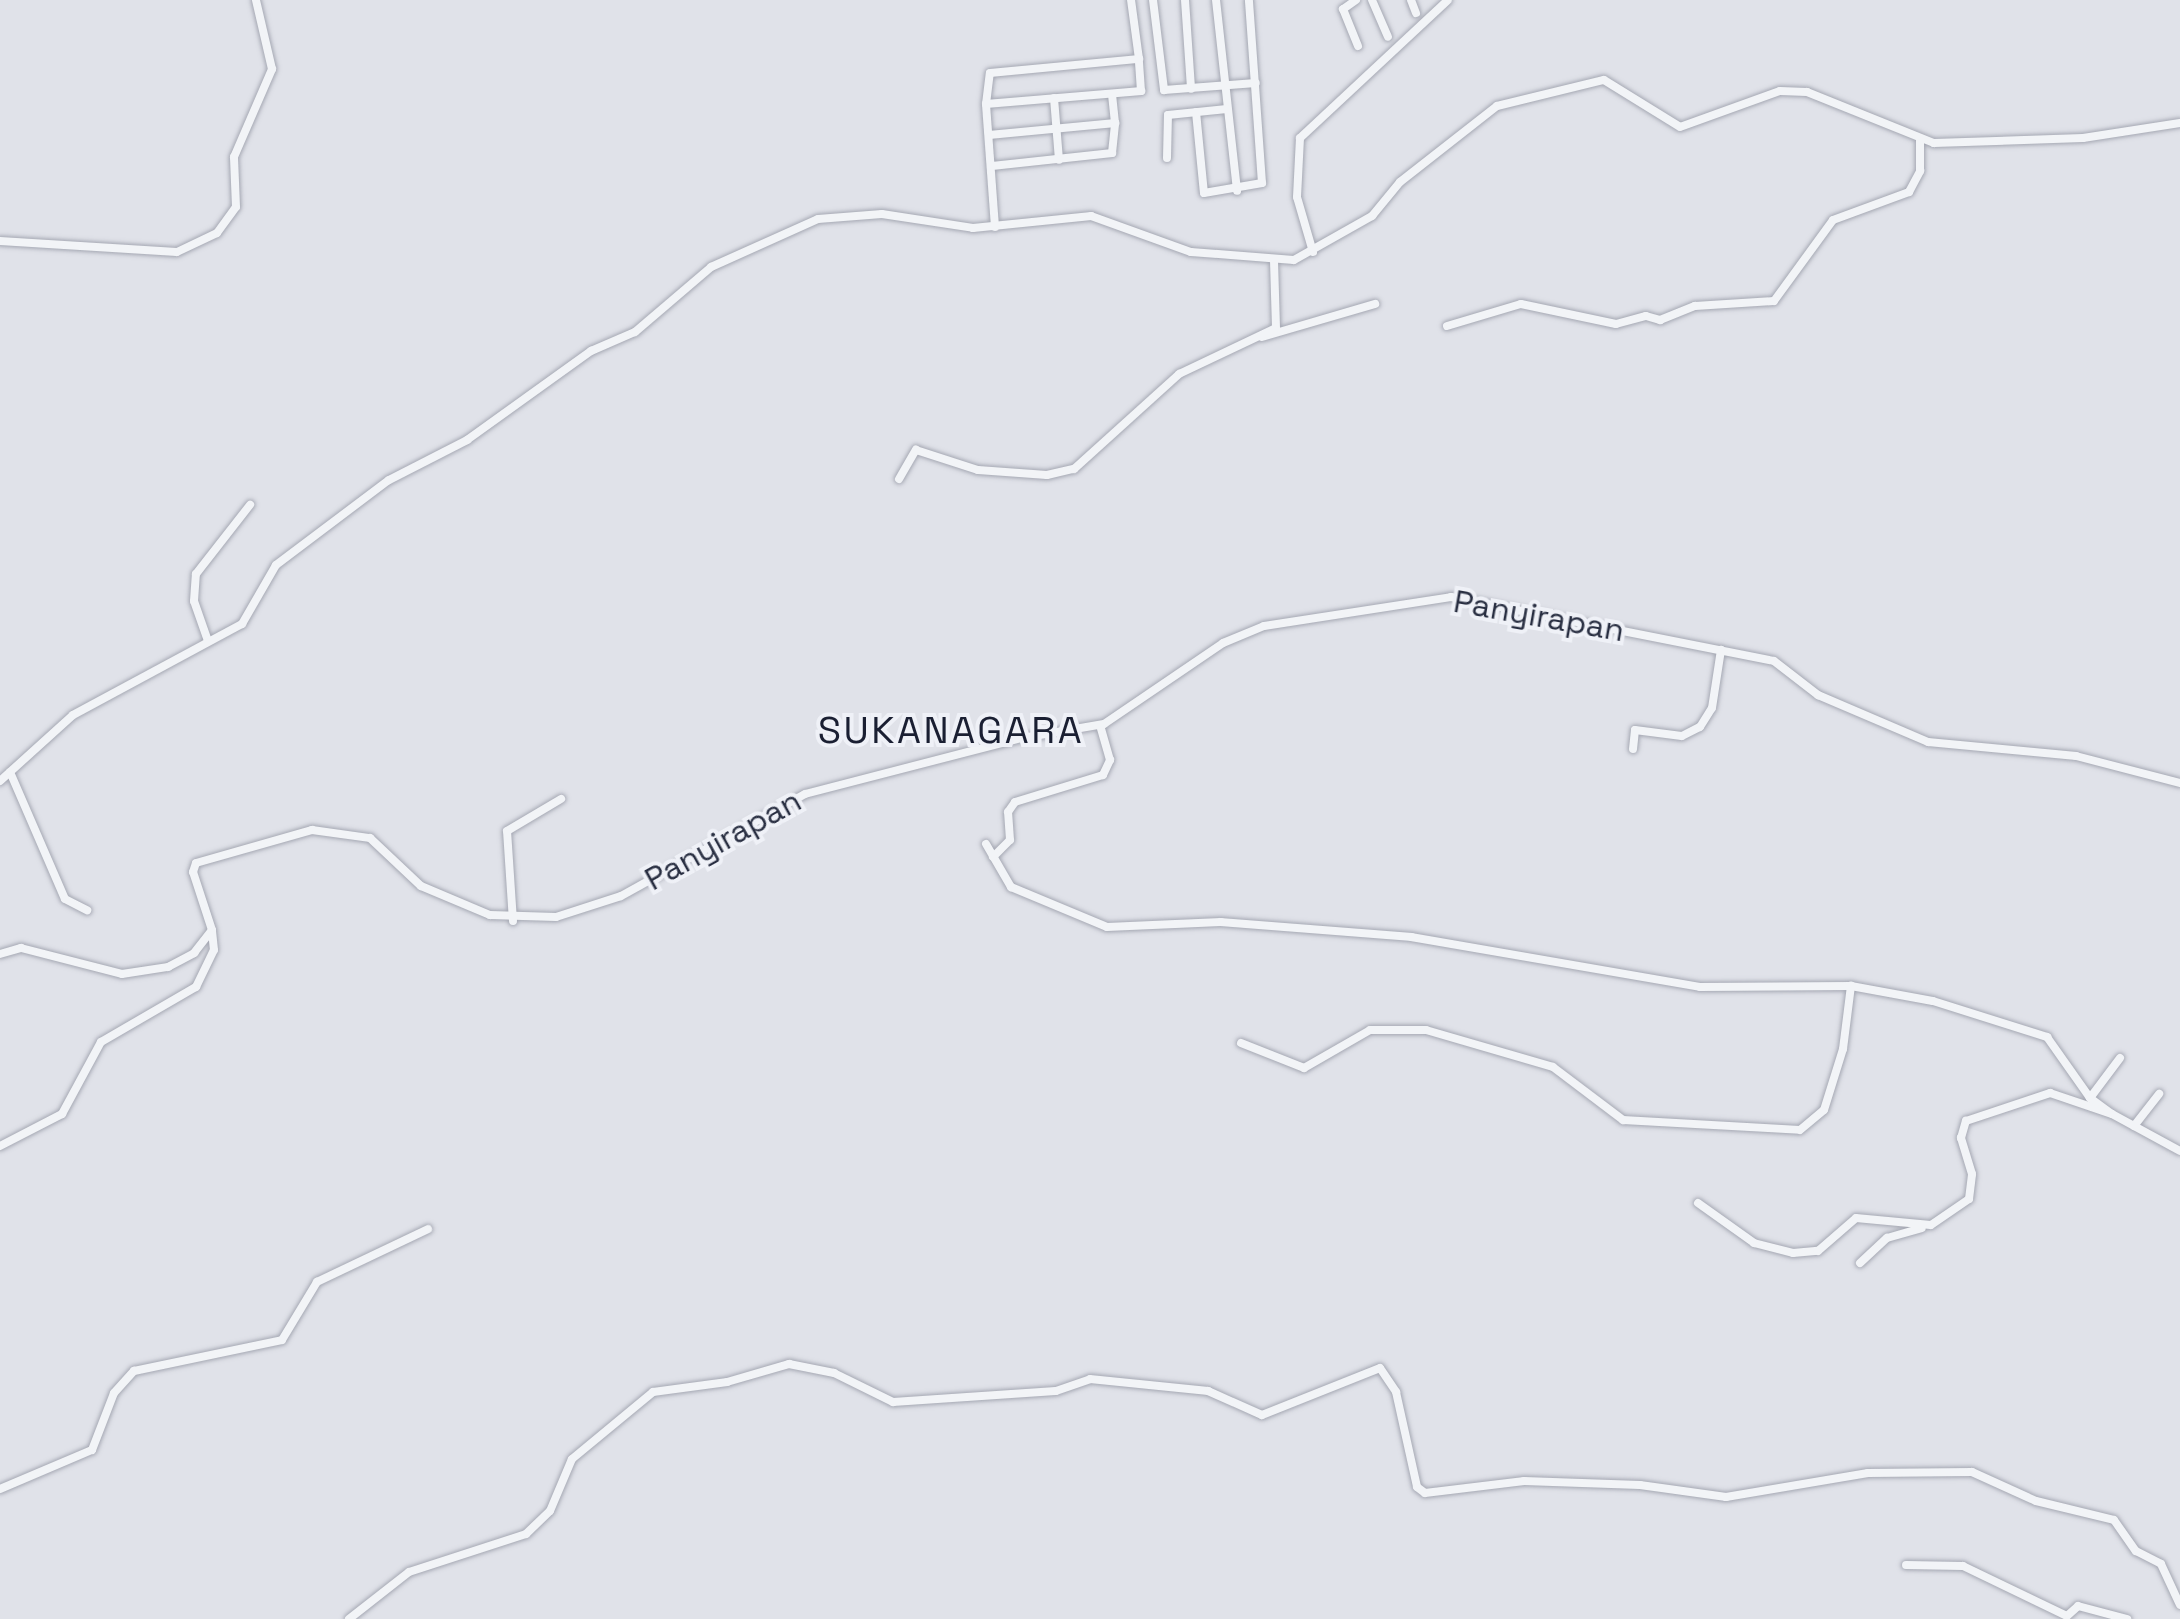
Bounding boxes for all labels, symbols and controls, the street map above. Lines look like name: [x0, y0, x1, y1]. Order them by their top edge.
street label: Panyirapan: [1451, 582, 1627, 650]
district label: SUKANAGARA: [818, 708, 1084, 754]
street label: Panyirapan: [638, 781, 808, 899]

